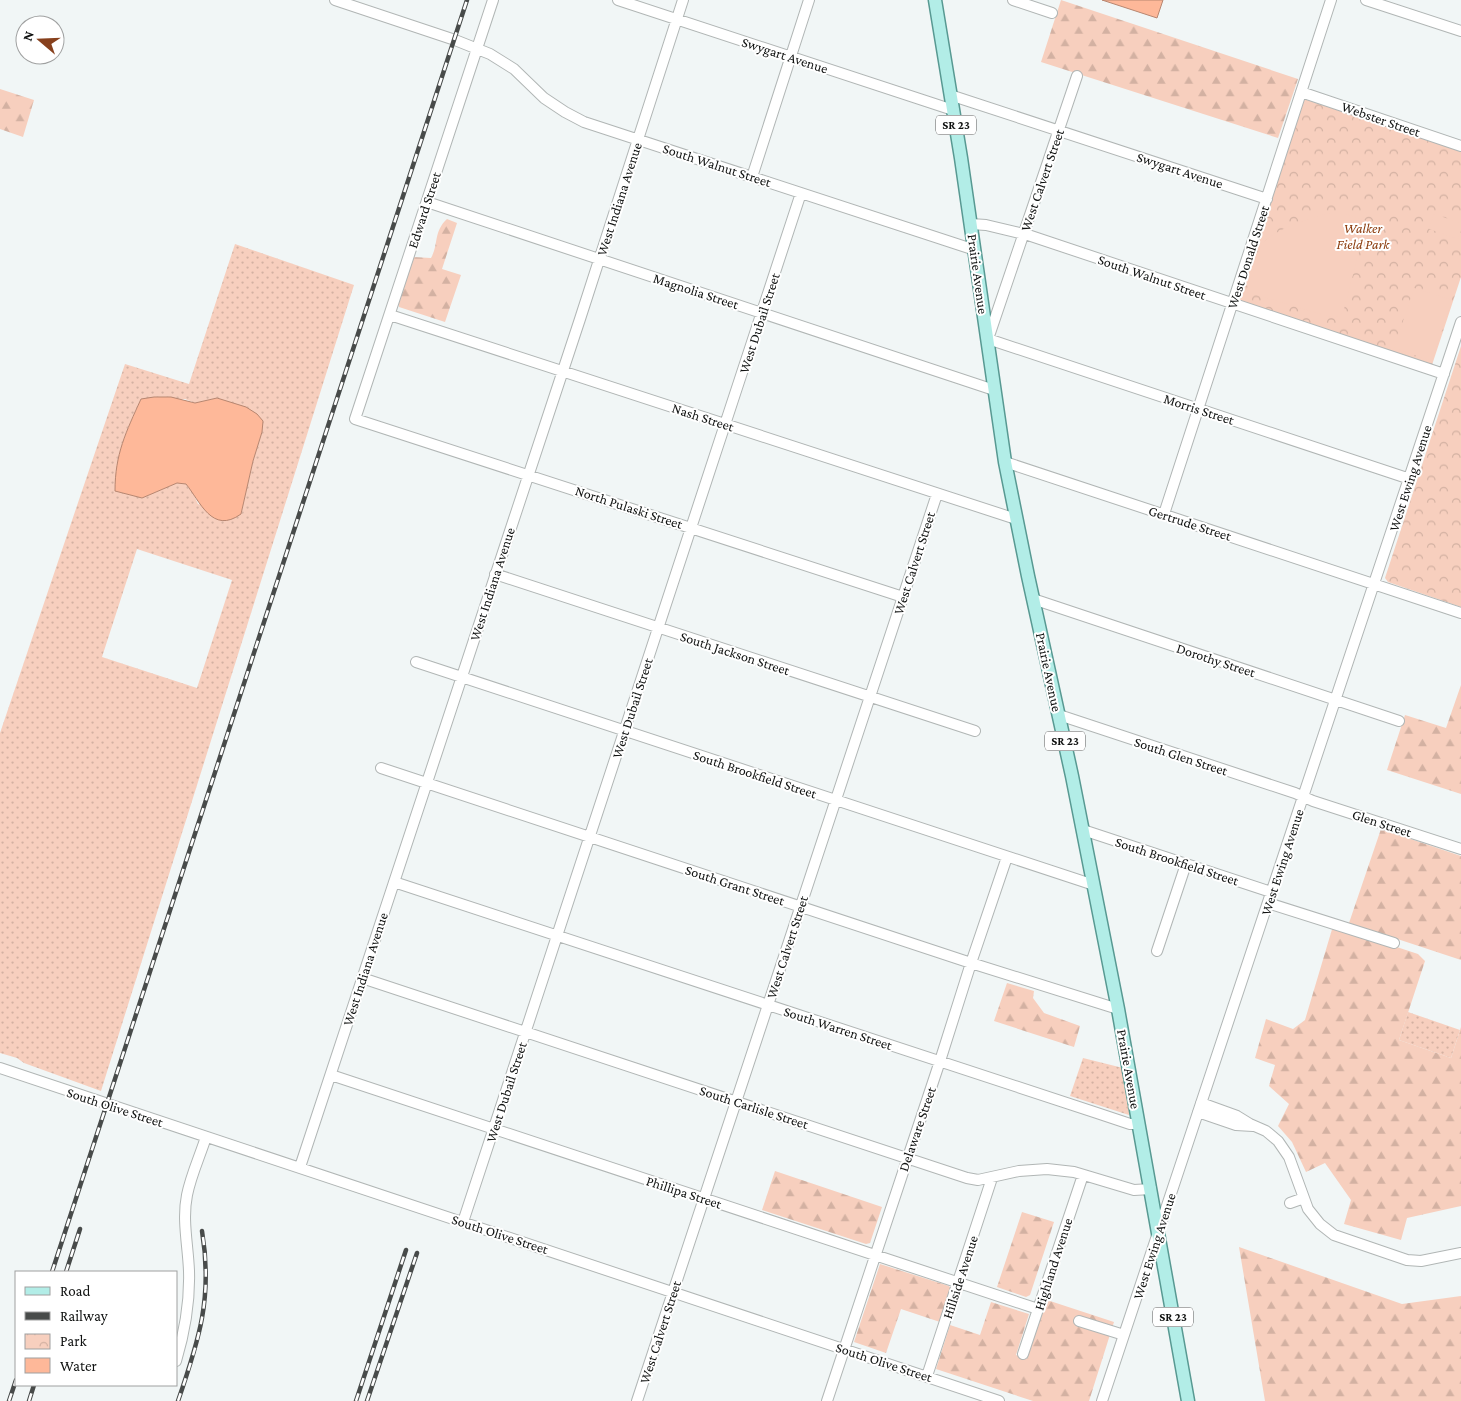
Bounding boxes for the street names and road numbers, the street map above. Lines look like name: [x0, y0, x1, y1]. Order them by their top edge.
street label: Swygart Avenue: [740, 34, 830, 76]
street label: Webster Street: [1340, 98, 1423, 140]
road number: SR 23: [936, 116, 976, 134]
street label: West Calvert Street: [1017, 126, 1067, 233]
street label: West Indiana Avenue: [593, 140, 645, 258]
street label: South Walnut Street: [661, 140, 774, 190]
street label: Swygart Avenue: [1135, 149, 1225, 191]
street label: Edward Street: [404, 170, 444, 250]
street label: West Donald Street: [1224, 203, 1272, 311]
street label: Prairie Avenue: [964, 233, 992, 315]
street label: South Walnut Street: [1096, 251, 1208, 303]
street label: Magnolia Street: [651, 270, 741, 312]
street label: West Dubail Street: [735, 271, 783, 375]
street label: Morris Street: [1162, 390, 1237, 428]
street label: Nash Street: [670, 399, 736, 435]
street label: West Ewing Avenue: [1385, 423, 1435, 533]
street label: North Pulaski Street: [573, 482, 685, 532]
street label: Gertrude Street: [1147, 502, 1234, 544]
street label: West Calvert Street: [890, 509, 938, 616]
street label: West Indiana Avenue: [466, 525, 518, 643]
street label: South Jackson Street: [678, 628, 792, 678]
street label: Prairie Avenue: [1033, 631, 1065, 713]
street label: Dorothy Street: [1175, 640, 1258, 680]
street label: West Dubail Street: [608, 656, 656, 760]
road number: SR 23: [1045, 731, 1085, 750]
street label: South Glen Street: [1132, 733, 1230, 779]
street label: South Brookfield Street: [691, 747, 819, 802]
street label: Glen Street: [1350, 806, 1414, 840]
street label: West Ewing Avenue: [1257, 807, 1307, 917]
street label: South Brookfield Street: [1113, 834, 1241, 889]
street label: South Grant Street: [683, 861, 787, 909]
street label: West Calvert Street: [763, 893, 811, 1000]
street label: West Indiana Avenue: [339, 910, 391, 1028]
street label: South Warren Street: [782, 1003, 895, 1053]
street label: Prairie Avenue: [1114, 1028, 1144, 1110]
street label: West Dubail Street: [482, 1040, 530, 1144]
street label: South Carlisle Street: [698, 1082, 811, 1132]
street label: South Olive Street: [65, 1084, 166, 1130]
street label: Delaware Street: [895, 1084, 939, 1173]
street label: Phillipa Street: [644, 1172, 724, 1212]
street label: West Ewing Avenue: [1129, 1191, 1179, 1301]
street label: South Olive Street: [450, 1211, 551, 1257]
street label: Highland Avenue: [1031, 1216, 1075, 1312]
street label: Hillside Avenue: [939, 1233, 981, 1321]
street label: West Calvert Street: [636, 1278, 684, 1385]
road number: SR 23: [1153, 1308, 1193, 1326]
street label: South Olive Street: [834, 1339, 935, 1385]

